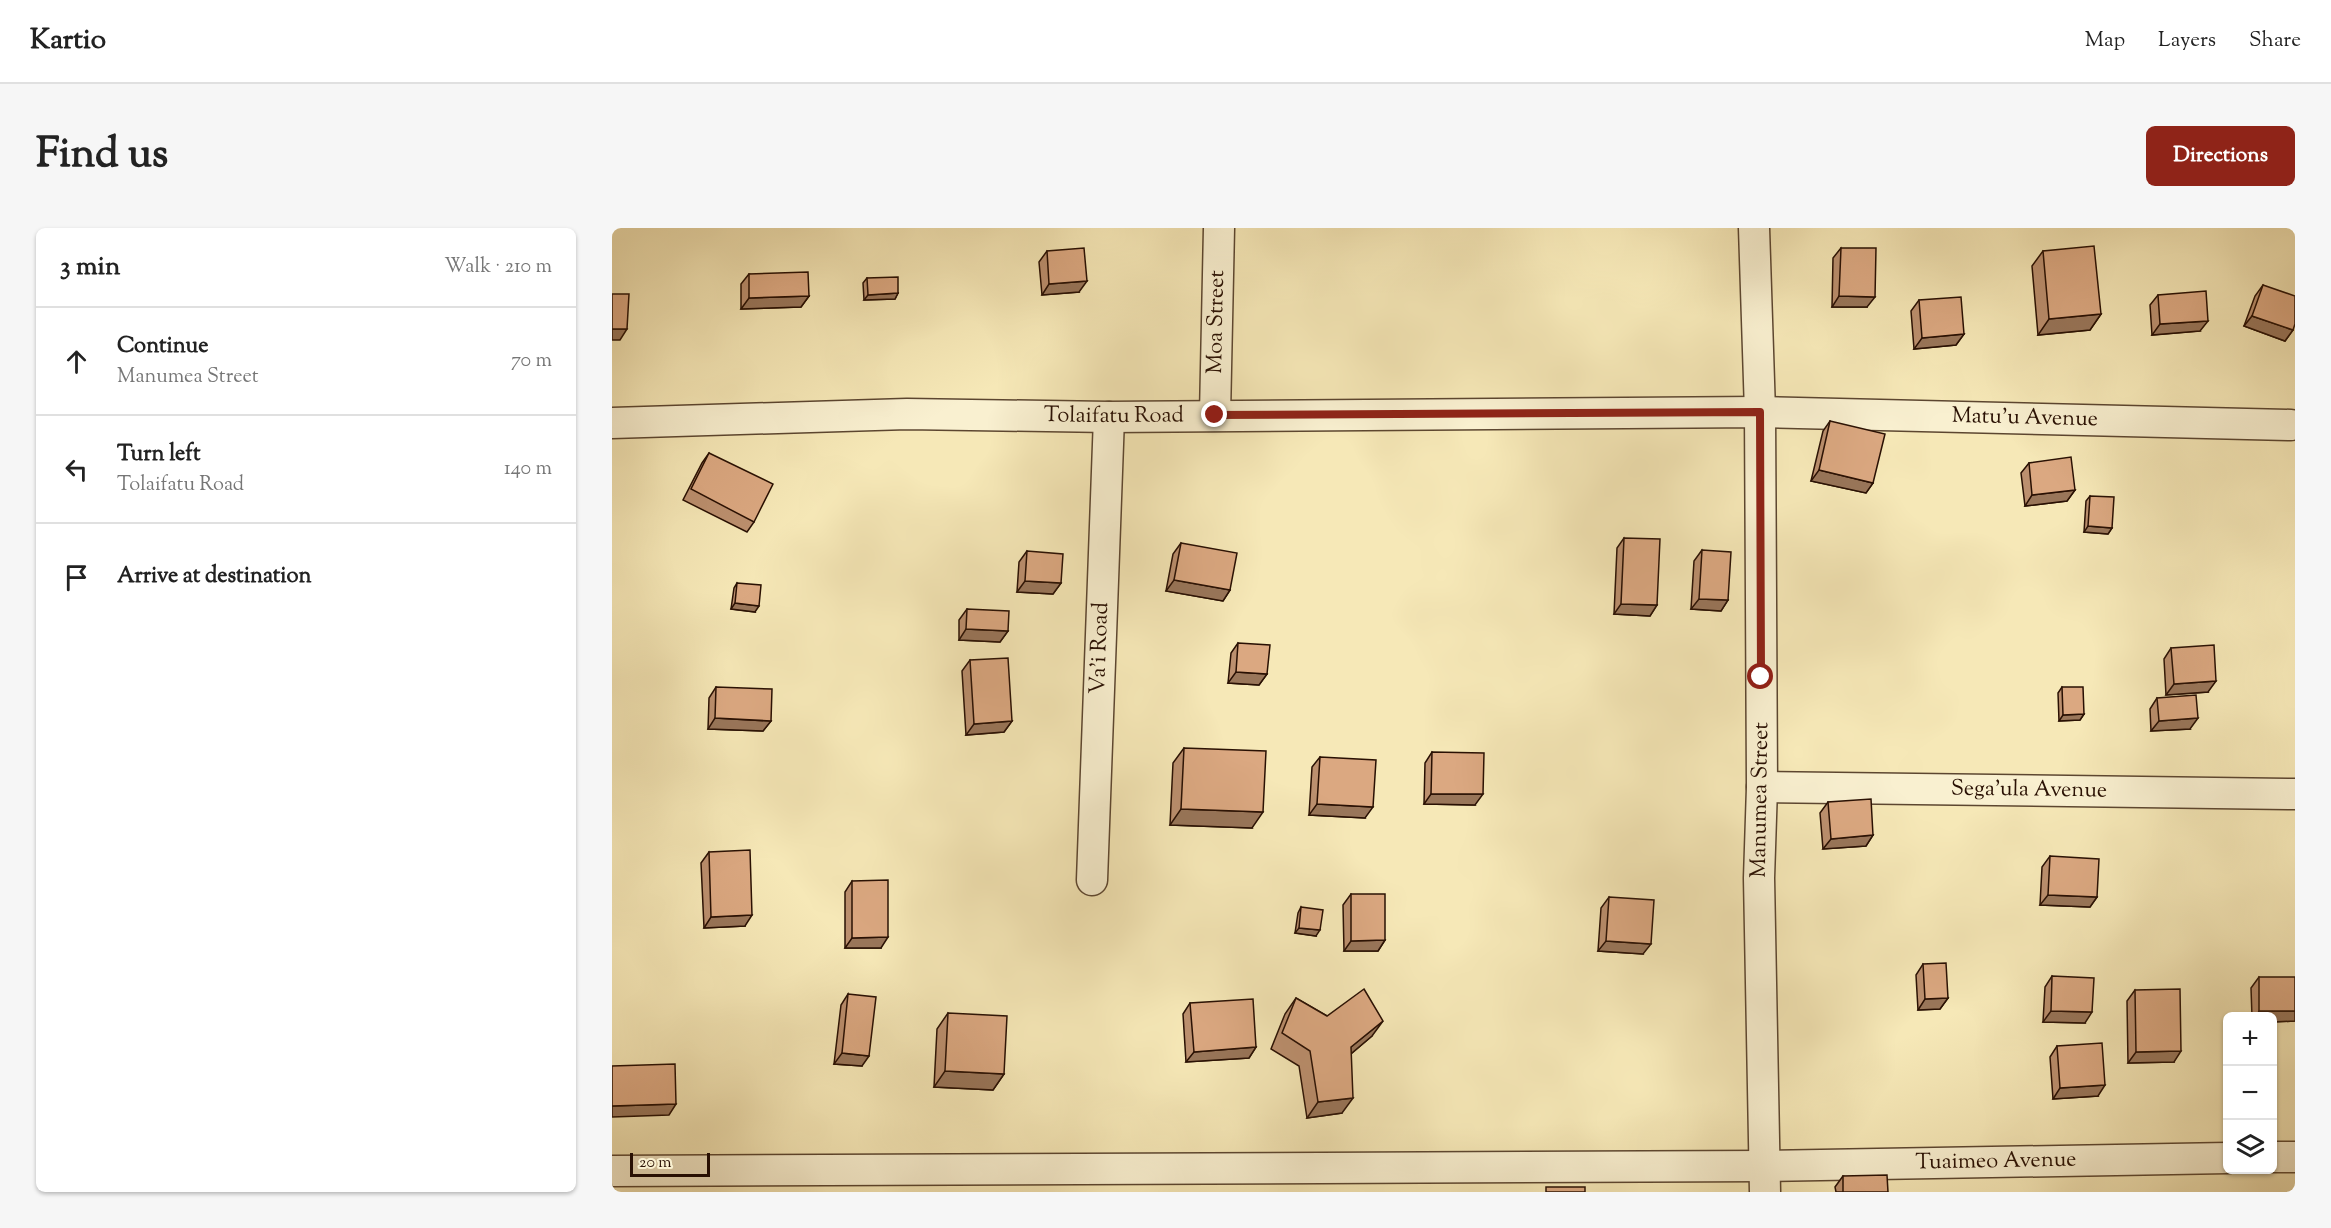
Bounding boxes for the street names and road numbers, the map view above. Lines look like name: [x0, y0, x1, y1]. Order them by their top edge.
street label: Moa Street: [1200, 269, 1234, 374]
street label: Tolaifatu Road: [1044, 400, 1184, 433]
street label: Matu'u Avenue: [1951, 401, 2098, 436]
street label: Va'i Road: [1083, 602, 1118, 695]
street label: Manumea Street: [1744, 721, 1778, 878]
street label: Sega'ula Avenue: [1951, 773, 2107, 808]
street label: Tuaimeo Avenue: [1915, 1145, 2077, 1179]

